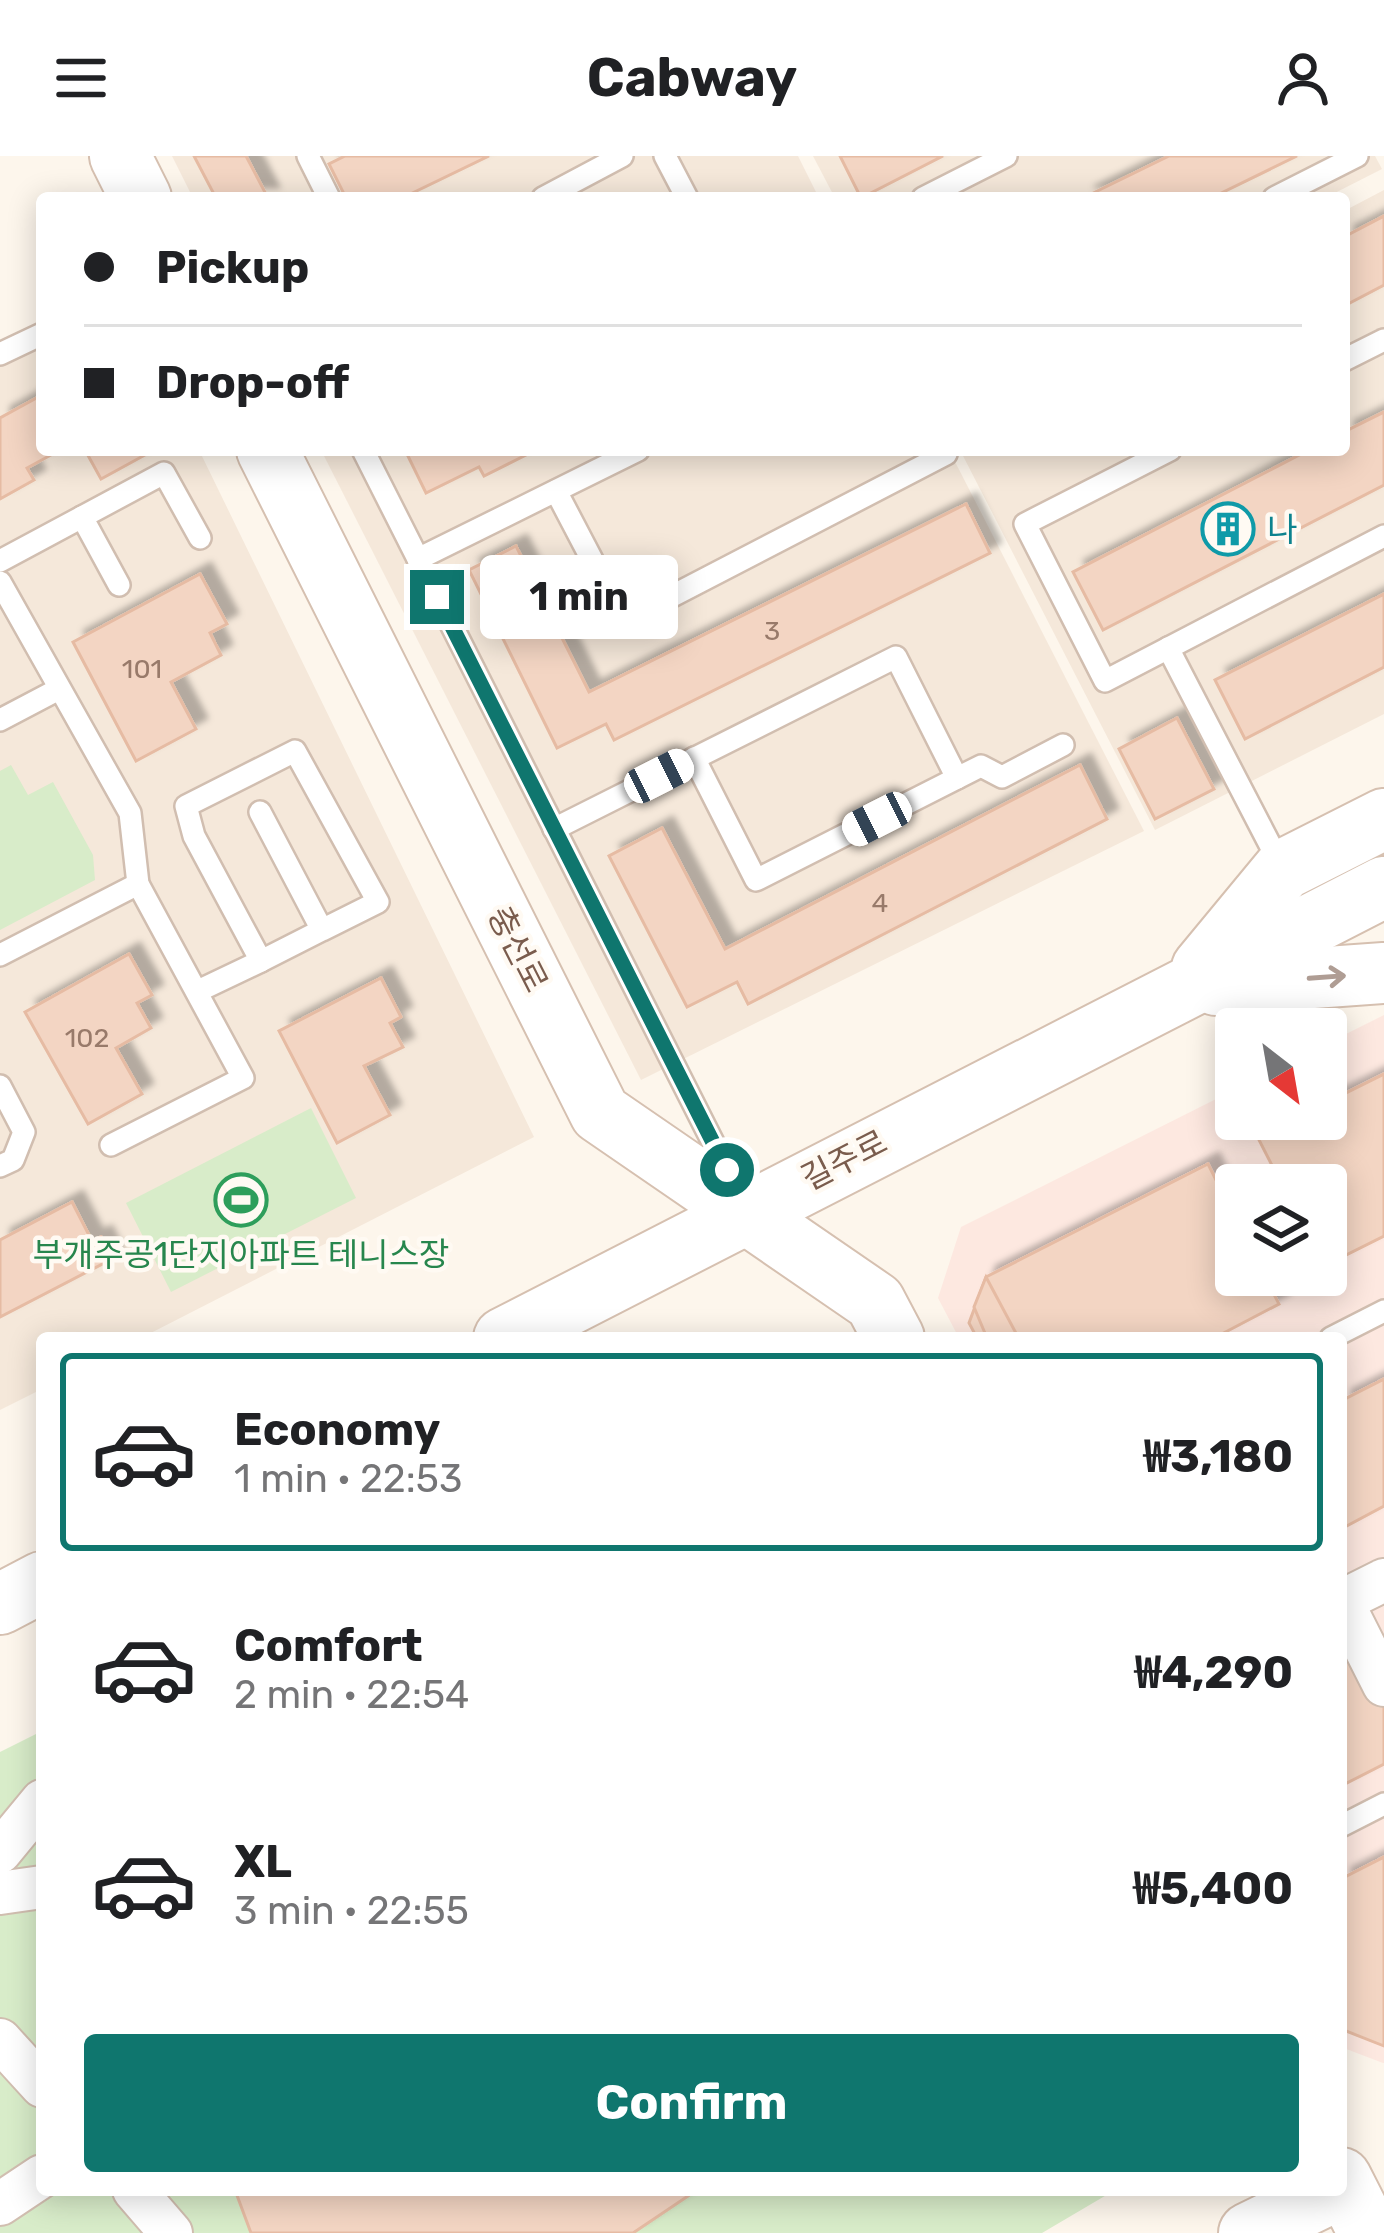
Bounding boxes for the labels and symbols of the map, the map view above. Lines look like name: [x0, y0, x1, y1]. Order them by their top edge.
building icon: 나: [1200, 501, 1256, 557]
place label: 나: [1267, 510, 1297, 549]
callout: 1 min: [479, 555, 677, 639]
route end: [410, 570, 464, 624]
house number: 3: [764, 615, 780, 647]
house number: 101: [122, 653, 162, 685]
car: [619, 744, 699, 808]
car: [837, 787, 917, 851]
house number: 4: [872, 887, 888, 919]
street label: 충선로: [480, 900, 556, 998]
one-way arrow: [1307, 966, 1346, 989]
north arrow: [1215, 1008, 1347, 1140]
house number: 102: [65, 1022, 109, 1054]
street label: 길주로: [795, 1122, 893, 1198]
route start: [700, 1143, 754, 1197]
sports icon: 부개주공1단지아파트 테니스장: [213, 1172, 269, 1228]
place label: 부개주공1단지아파트 테니스장: [33, 1235, 449, 1274]

